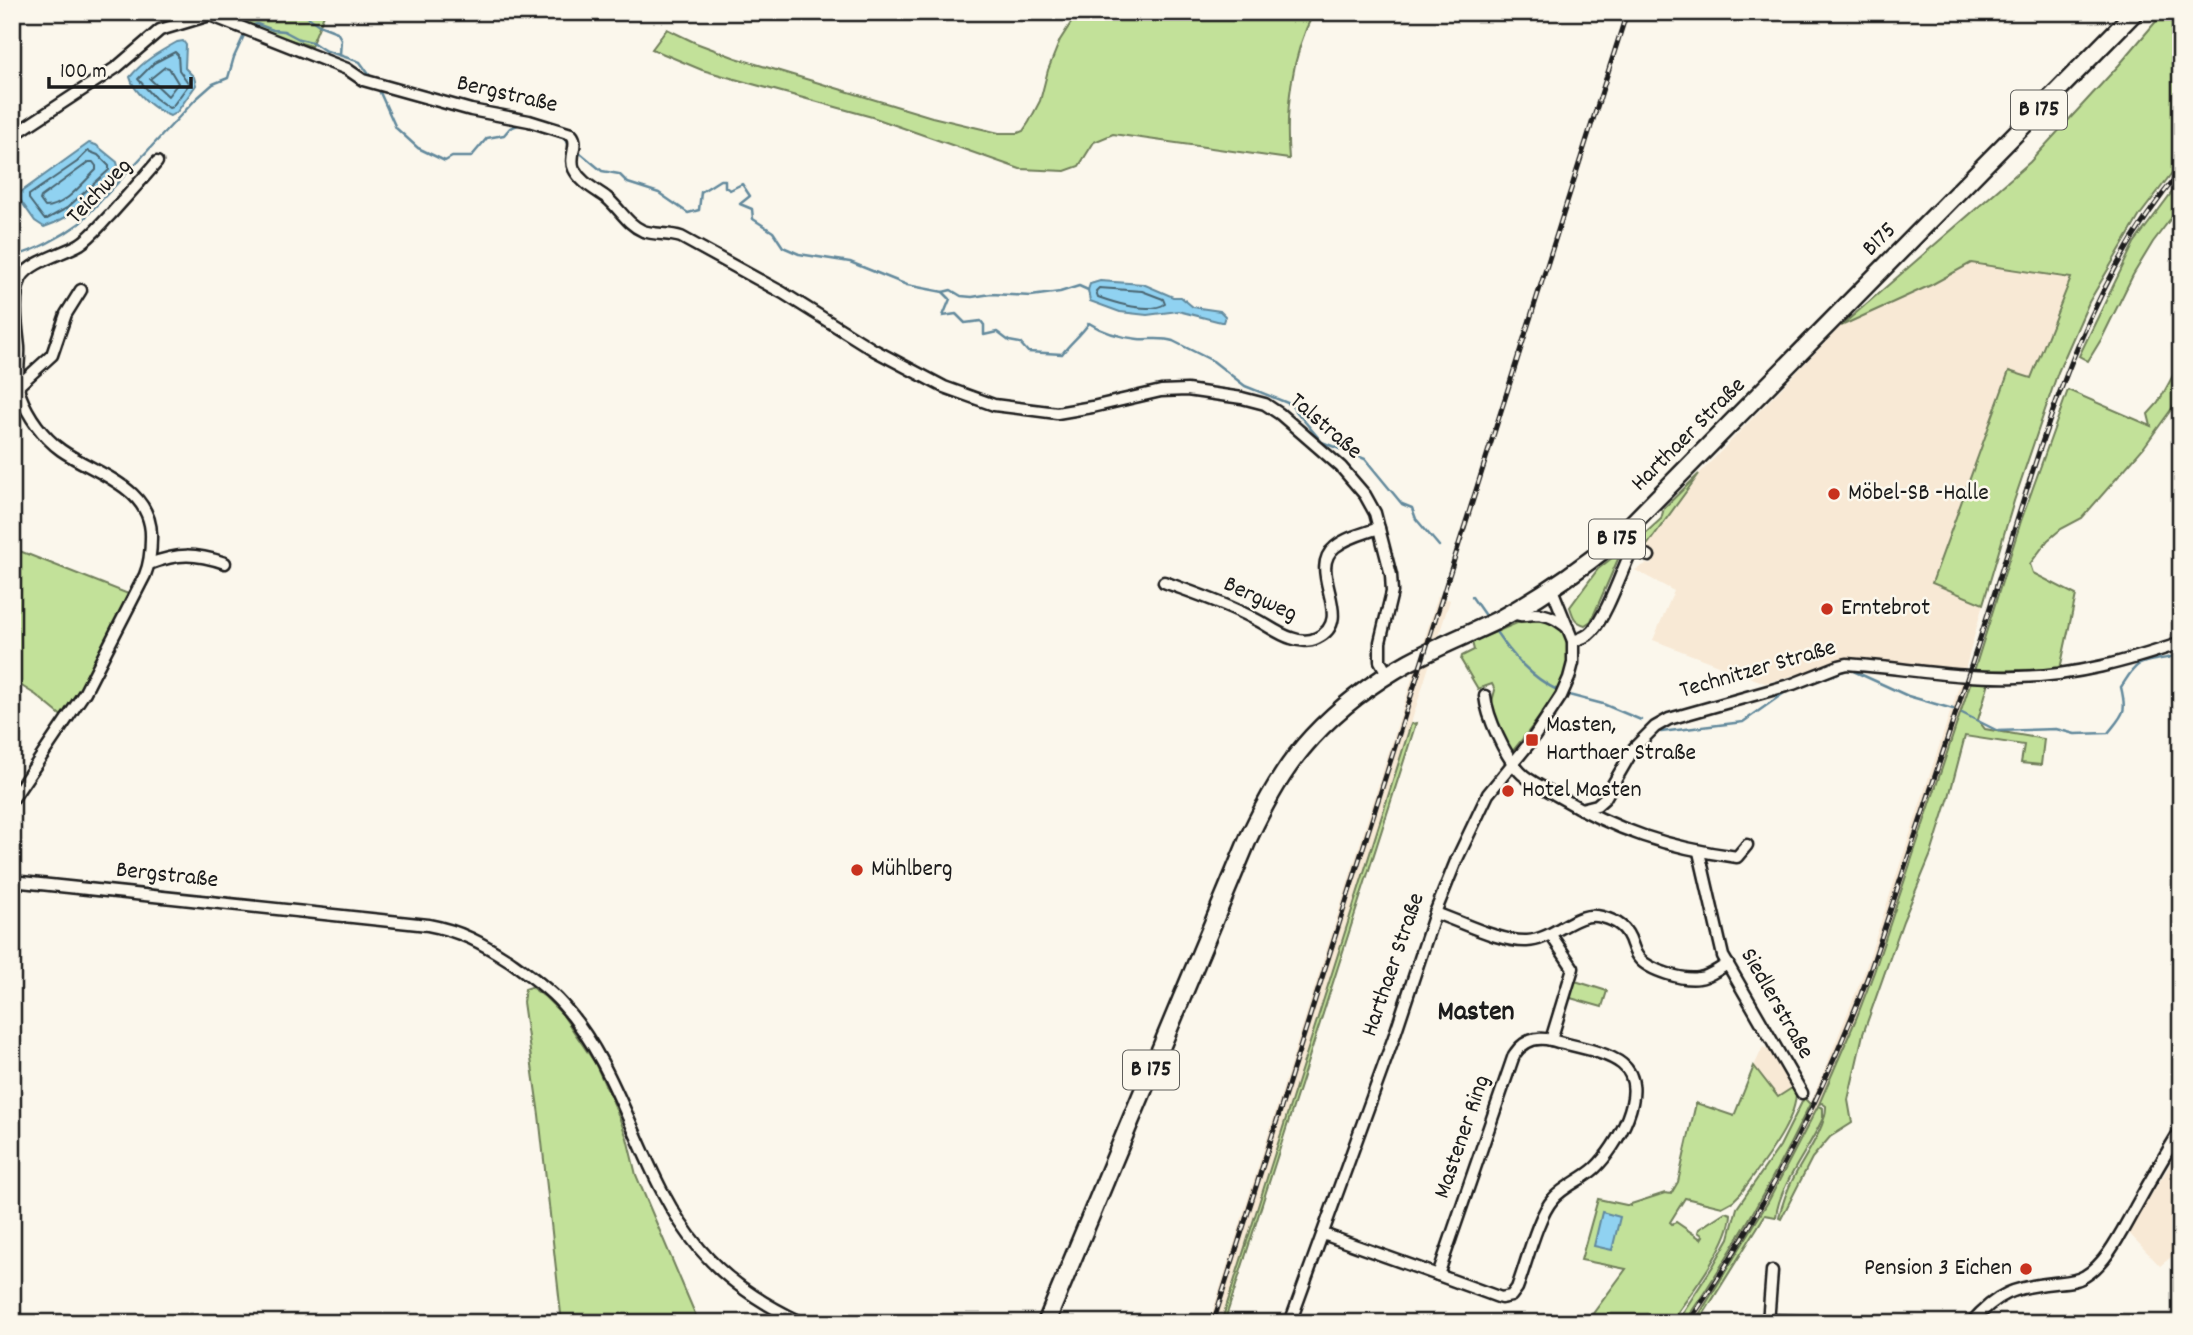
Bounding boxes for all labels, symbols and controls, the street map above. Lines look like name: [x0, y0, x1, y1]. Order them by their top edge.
scale bar: [49, 46, 191, 90]
text: 100 m: [60, 58, 107, 88]
street label: Bergstraße: [453, 67, 561, 123]
road number: B 175: [2011, 90, 2067, 130]
street label: Teichweg: [59, 151, 141, 233]
street label: B175: [1855, 215, 1905, 265]
street label: Harthaer Straße: [1624, 370, 1754, 500]
street label: Talstraße: [1281, 385, 1369, 469]
place label: Möbel-SB -Halle: [1848, 477, 1989, 511]
marker: Möbel-SB -Halle: [1826, 486, 1842, 502]
road number: B 175: [1589, 520, 1645, 558]
street label: Bergweg: [1218, 568, 1302, 632]
place label: Erntebrot: [1841, 592, 1930, 626]
marker: Erntebrot: [1819, 601, 1835, 617]
street label: Technitzer Straße: [1676, 631, 1840, 709]
place label: Masten, Harthaer Straße: [1546, 709, 1696, 771]
marker: Masten, Harthaer Straße: [1524, 732, 1540, 748]
place label: Hotel Masten: [1522, 774, 1642, 808]
marker: Hotel Masten: [1500, 783, 1516, 799]
place label: Mühlberg: [871, 853, 952, 887]
street label: Bergstraße: [114, 854, 220, 898]
marker: Mühlberg: [849, 862, 865, 878]
street label: Harthaer Straße: [1353, 889, 1435, 1041]
street label: Siedlerstraße: [1731, 942, 1821, 1066]
district label: Masten: [1438, 994, 1515, 1034]
road number: B 175: [1123, 1050, 1179, 1090]
street label: Mastener Ring: [1426, 1071, 1500, 1203]
place label: Pension 3 Eichen: [1864, 1252, 2012, 1286]
marker: Pension 3 Eichen: [2018, 1261, 2034, 1277]

